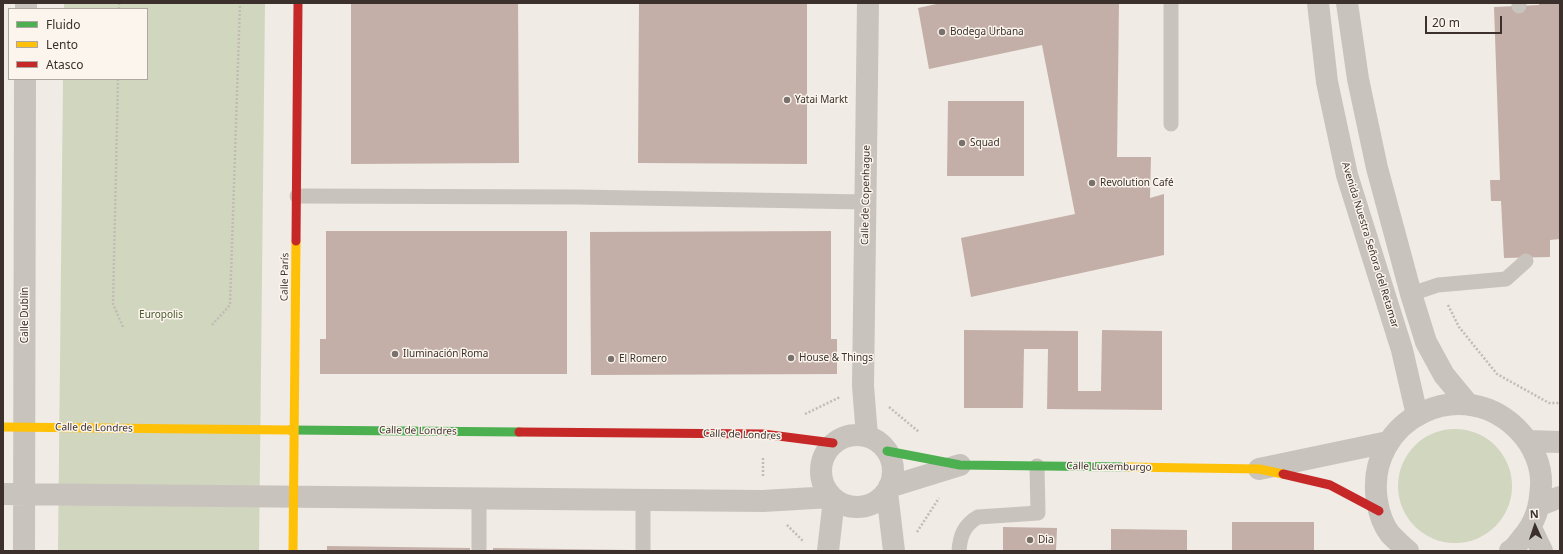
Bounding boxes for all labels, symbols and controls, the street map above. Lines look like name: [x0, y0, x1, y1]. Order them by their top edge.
legend: [8, 8, 148, 80]
scale bar: [1427, 8, 1504, 34]
text: 20 m: [1432, 14, 1460, 31]
text: Fluido: [46, 16, 80, 33]
place label: Bodega Urbana: [950, 26, 1024, 38]
marker: Bodega Urbana: [937, 27, 947, 37]
text: Lento: [46, 36, 78, 53]
text: Atasco: [46, 56, 84, 73]
place label: Yatai Markt: [795, 94, 848, 106]
marker: Yatai Markt: [782, 95, 792, 105]
place label: Squad: [970, 137, 1000, 149]
marker: Squad: [957, 138, 967, 148]
street label: Calle de Copenhague: [859, 145, 873, 245]
street label: Avenida Nuestra Señora del Retamar: [1339, 161, 1401, 329]
place label: Revolution Café: [1100, 177, 1174, 189]
marker: Revolution Café: [1087, 178, 1097, 188]
street label: Calle París: [279, 253, 291, 301]
street label: Calle Dublín: [19, 287, 31, 343]
park label: Europolis: [139, 309, 183, 321]
place label: Iluminación Roma: [403, 348, 488, 360]
marker: Iluminación Roma: [390, 349, 400, 359]
place label: House & Things: [799, 352, 873, 364]
place label: El Romero: [619, 353, 667, 365]
marker: House & Things: [786, 353, 796, 363]
marker: El Romero: [606, 354, 616, 364]
street label: Calle de Londres: [55, 421, 133, 435]
street label: Calle de Londres: [379, 424, 457, 438]
street label: Calle de Londres: [703, 428, 781, 442]
street label: Calle Luxemburgo: [1066, 460, 1152, 474]
north arrow: [1515, 506, 1555, 546]
text: N: [1529, 506, 1539, 521]
place label: Dia: [1038, 534, 1053, 546]
marker: Dia: [1025, 535, 1035, 545]

